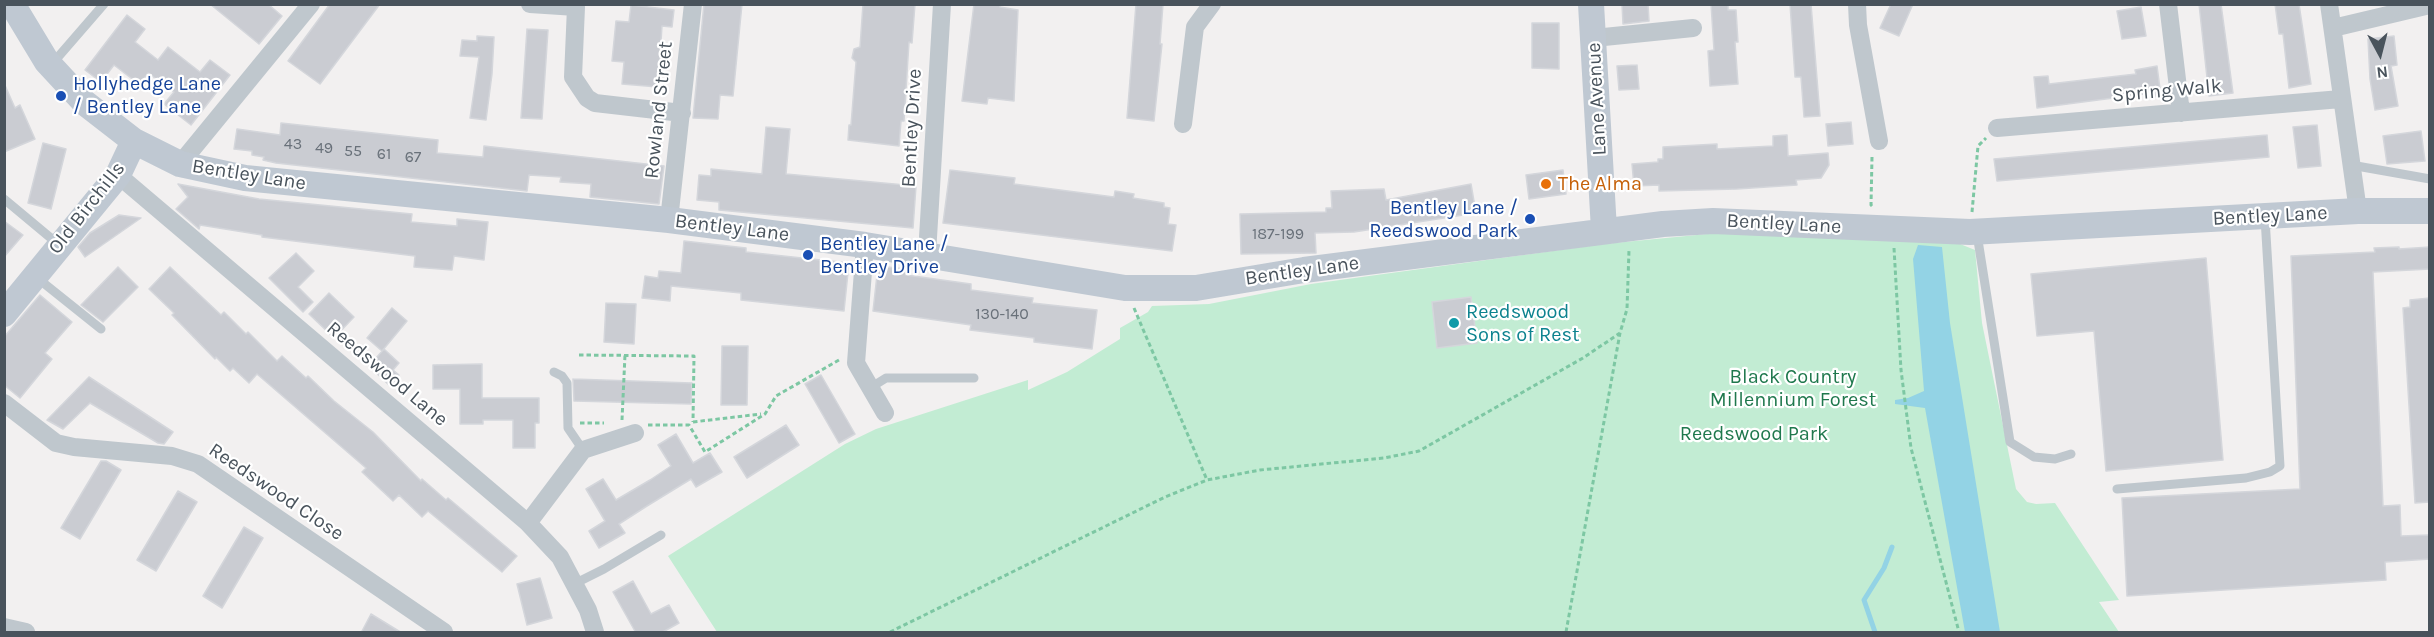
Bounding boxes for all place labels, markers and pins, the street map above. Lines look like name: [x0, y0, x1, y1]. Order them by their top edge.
place label: Hollyhedge Lane / Bentley Lane: [73, 72, 221, 119]
marker: Hollyhedge Lane / Bentley Lane: [54, 89, 68, 103]
place label: The Alma: [1558, 172, 1642, 196]
marker: The Alma: [1539, 177, 1553, 191]
place label: Bentley Lane / Reedswood Park: [1369, 196, 1518, 243]
marker: Bentley Lane / Reedswood Park: [1523, 212, 1537, 226]
place label: Bentley Lane / Bentley Drive: [820, 232, 948, 279]
marker: Bentley Lane / Bentley Drive: [801, 248, 815, 262]
place label: Reedswood Sons of Rest: [1466, 300, 1579, 347]
marker: Reedswood Sons of Rest: [1447, 316, 1461, 330]

